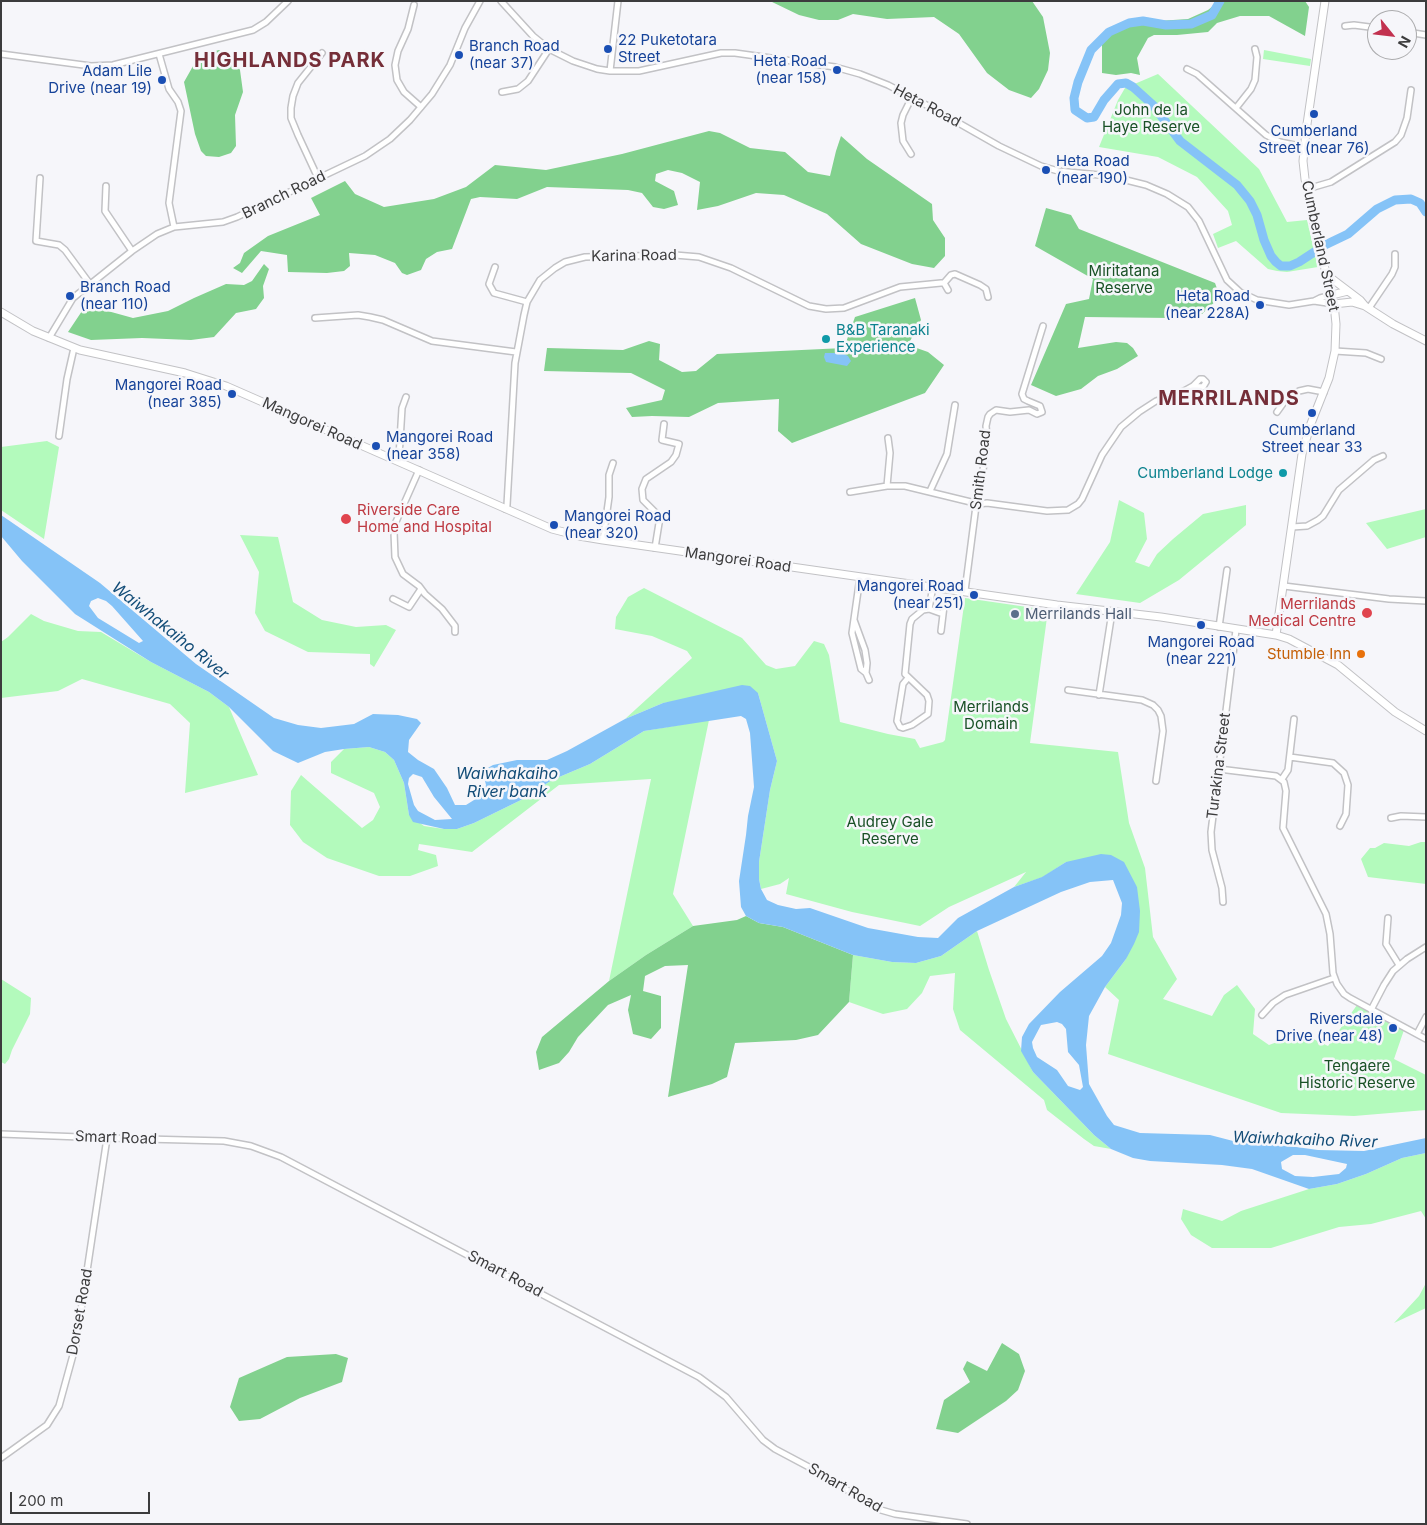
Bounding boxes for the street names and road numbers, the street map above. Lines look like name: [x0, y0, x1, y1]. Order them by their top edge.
street label: Heta Road: [890, 81, 964, 131]
street label: Branch Road: [239, 167, 329, 223]
street label: Cumberland Street: [1297, 179, 1343, 313]
street label: Karina Road: [591, 246, 677, 266]
street label: Mangorei Road: [259, 394, 365, 454]
street label: Smith Road: [967, 429, 995, 511]
street label: Mangorei Road: [684, 544, 792, 576]
street label: Turakina Street: [1204, 712, 1234, 820]
street label: Smart Road: [75, 1128, 157, 1148]
street label: Smart Road: [464, 1247, 546, 1301]
street label: Dorset Road: [64, 1267, 96, 1357]
street label: Smart Road: [805, 1460, 885, 1516]

